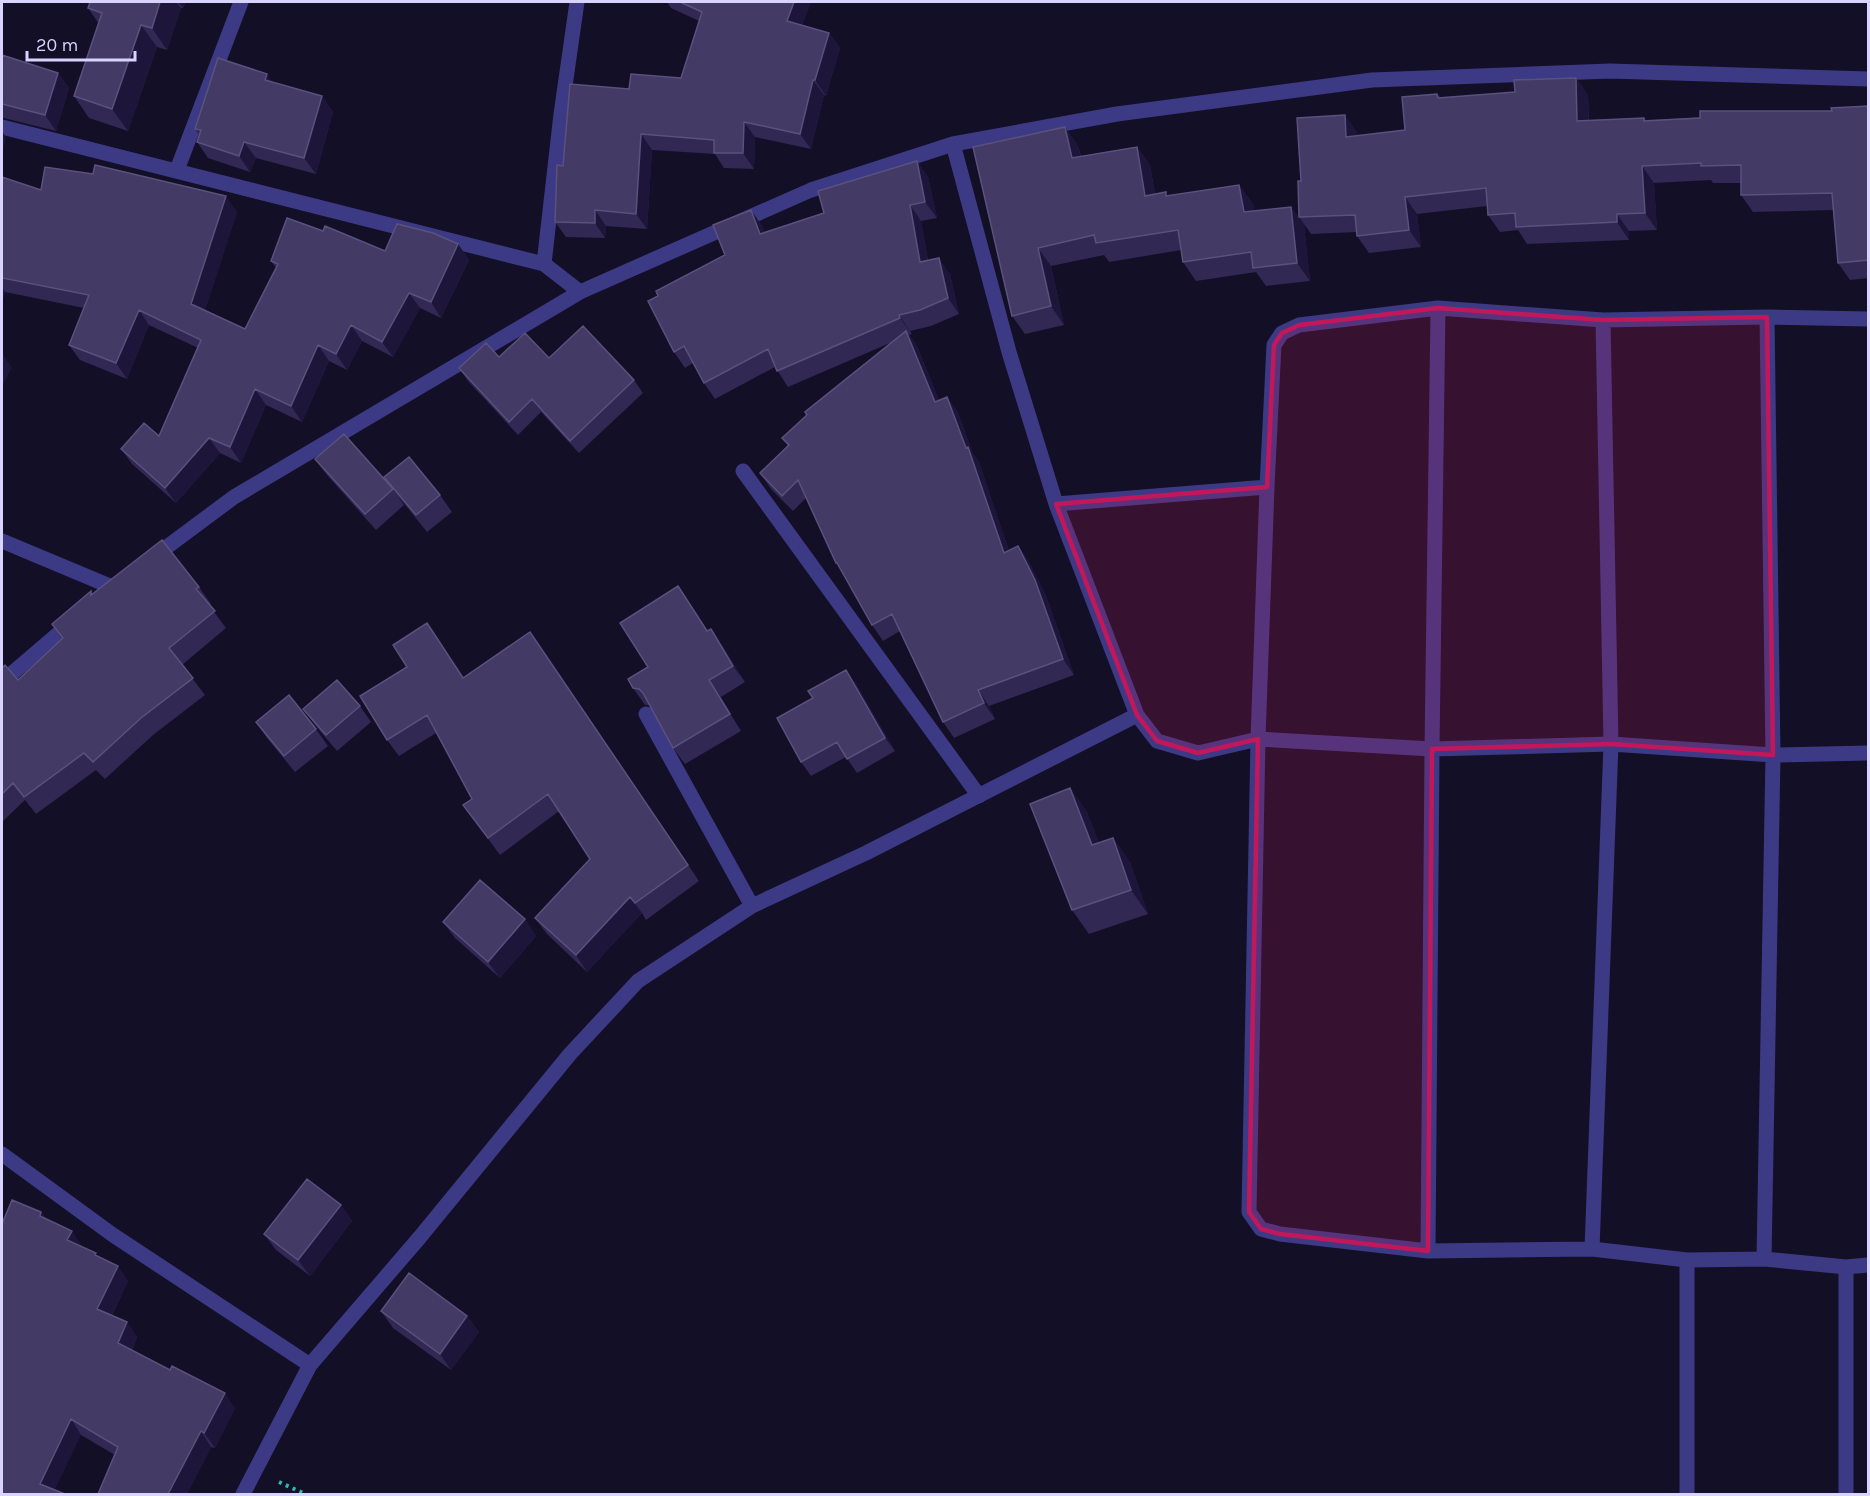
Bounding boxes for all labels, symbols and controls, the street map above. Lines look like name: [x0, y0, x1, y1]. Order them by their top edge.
scale bar: [27, 24, 135, 62]
text: 20 m: [36, 34, 78, 56]

